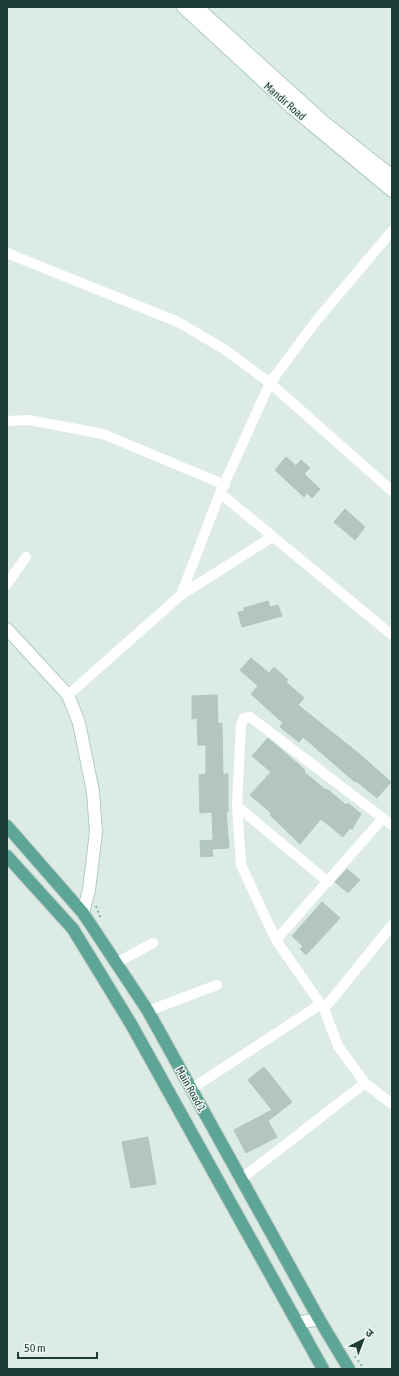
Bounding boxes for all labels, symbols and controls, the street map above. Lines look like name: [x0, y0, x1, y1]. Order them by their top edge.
street label: Mandir Road: [262, 80, 308, 122]
street label: Main Road 1: [174, 1064, 208, 1114]
north arrow: [343, 1320, 383, 1360]
text: उ: [363, 1326, 377, 1340]
scale bar: [18, 1334, 97, 1360]
text: 50 m: [24, 1341, 46, 1355]

